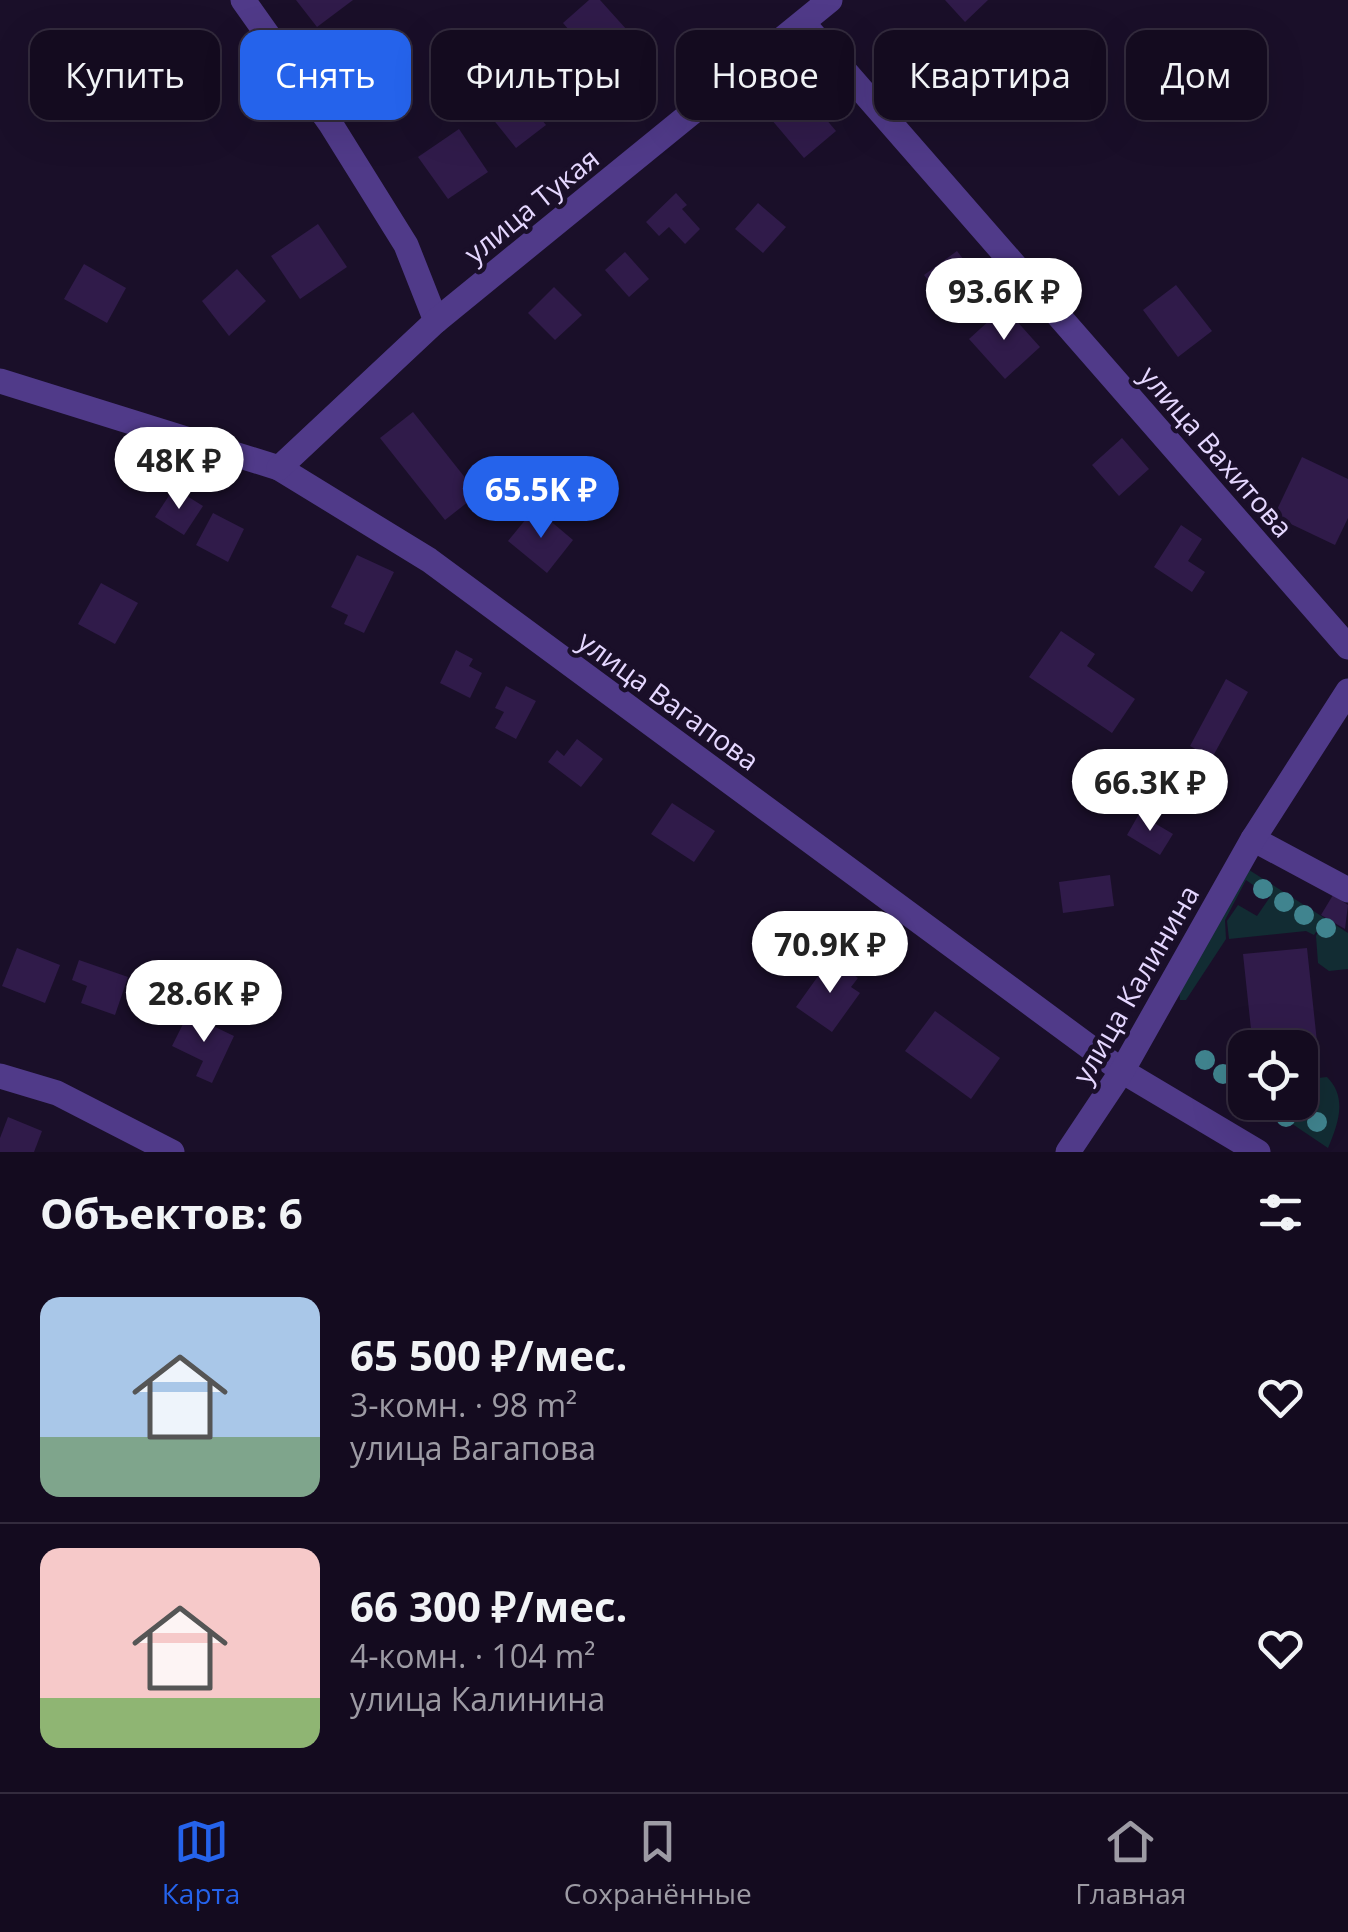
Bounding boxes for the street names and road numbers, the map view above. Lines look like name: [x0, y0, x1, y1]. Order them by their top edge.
street label: улица Тукая: [456, 139, 606, 271]
street label: улица Вахитова: [1132, 357, 1302, 545]
street label: улица Вагапова: [571, 621, 767, 779]
street label: улица Калинина: [1063, 878, 1207, 1090]

